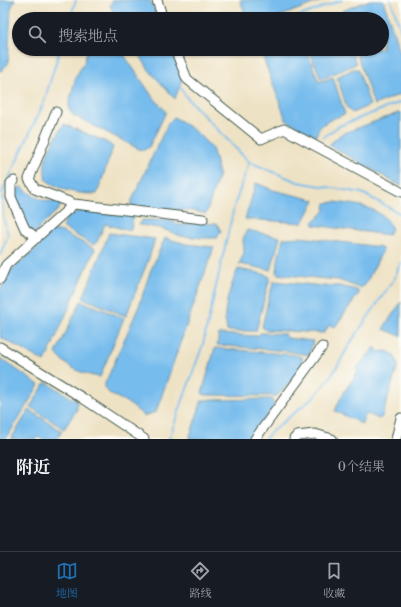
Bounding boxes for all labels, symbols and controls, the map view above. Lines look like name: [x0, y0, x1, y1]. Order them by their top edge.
search box: [12, 12, 389, 56]
icon: search: [26, 23, 48, 45]
text: 搜索地点: [58, 26, 118, 45]
text: 附近: [16, 457, 50, 477]
text: 0个结果: [338, 458, 385, 474]
tab: 地图: [56, 560, 78, 600]
tab: 路线: [189, 560, 211, 600]
tab: 收藏: [323, 560, 345, 600]

